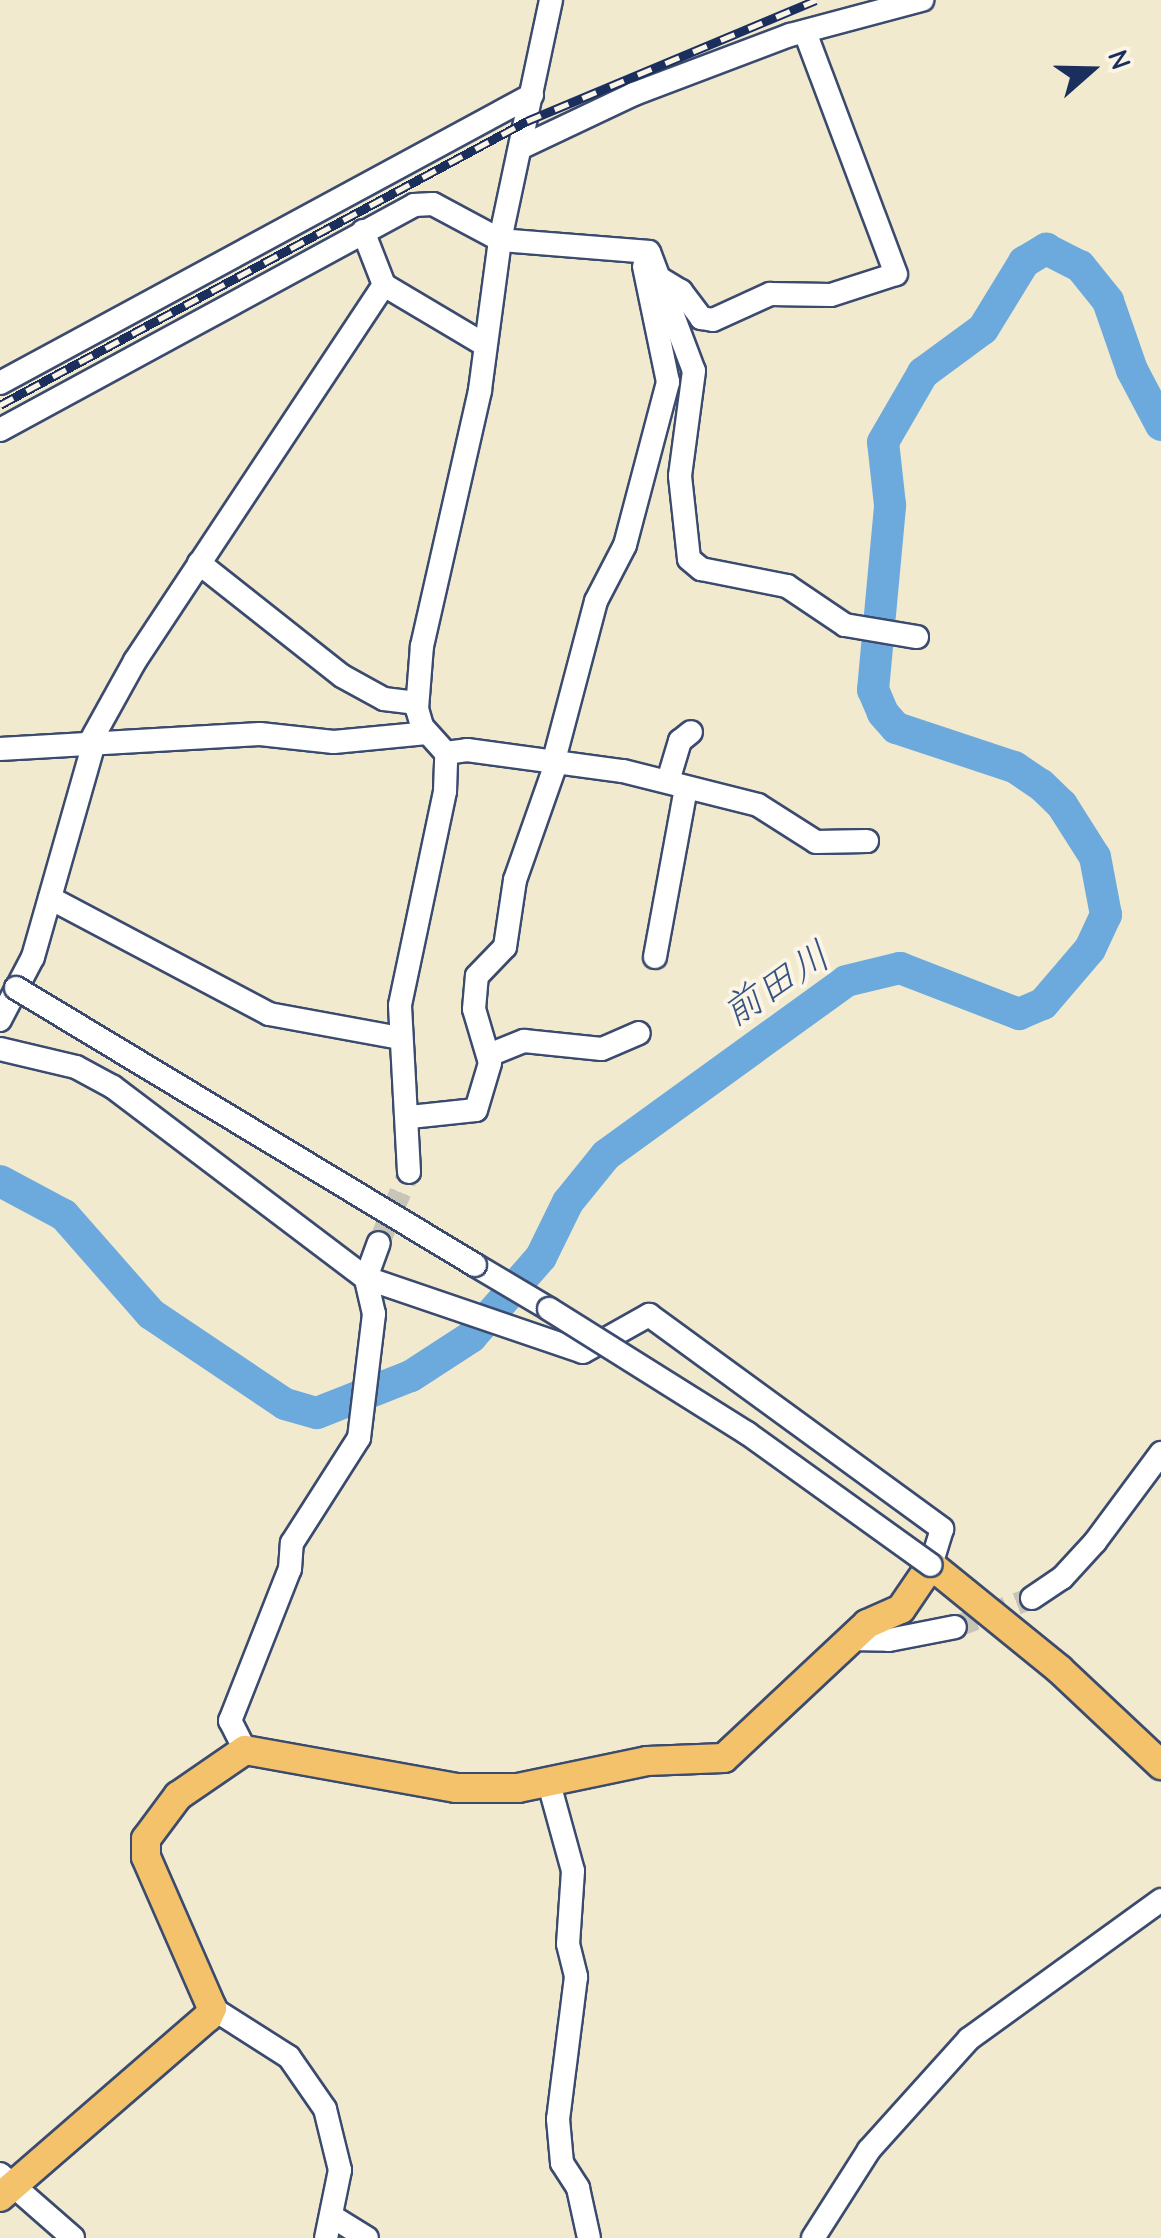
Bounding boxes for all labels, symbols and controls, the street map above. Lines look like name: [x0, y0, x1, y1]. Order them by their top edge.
north arrow: [1041, 20, 1141, 120]
text: N: [1101, 46, 1137, 74]
water label: 前田川: [713, 931, 839, 1037]

